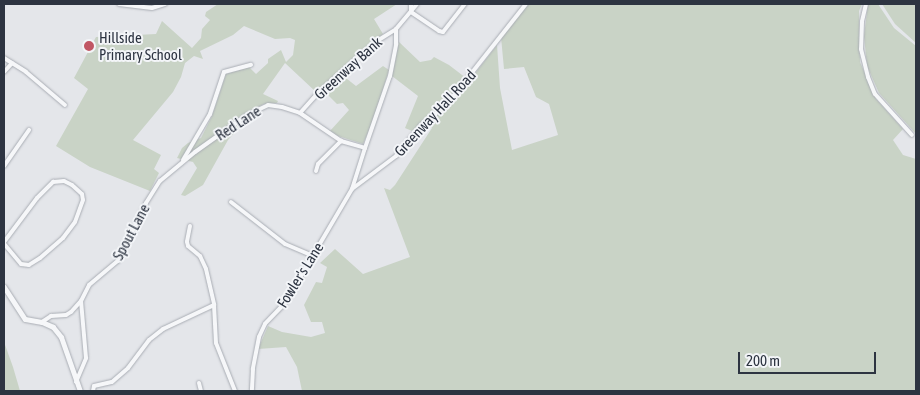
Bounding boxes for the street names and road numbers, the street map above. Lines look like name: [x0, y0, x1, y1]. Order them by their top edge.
street label: Greenway Bank: [310, 33, 386, 103]
street label: Greenway Hall Road: [390, 66, 480, 160]
street label: Red Lane: [212, 102, 264, 144]
street label: Spout Lane: [109, 201, 153, 263]
street label: Fowler's Lane: [273, 239, 327, 311]

